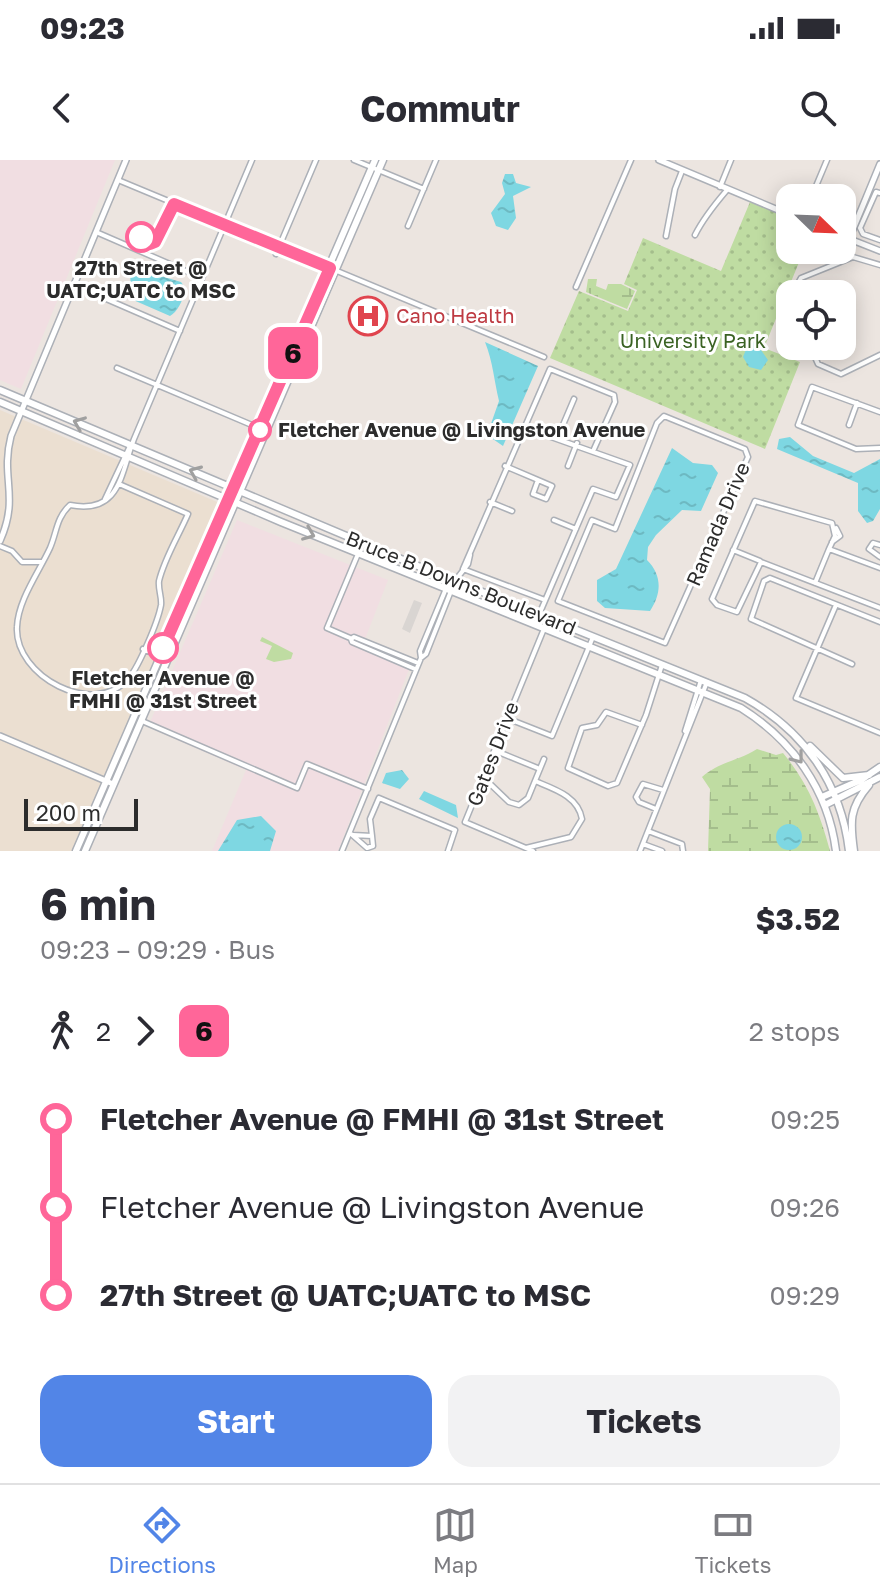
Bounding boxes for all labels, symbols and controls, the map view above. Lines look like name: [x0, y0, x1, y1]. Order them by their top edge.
text: 09:23: [40, 10, 125, 46]
icon: back: [40, 86, 84, 130]
icon: search: [796, 86, 840, 130]
text: Commutr: [360, 87, 520, 130]
north arrow: [776, 184, 856, 264]
map controls: [776, 184, 856, 360]
marker: 27th Street @ UATC;UATC to MSC: [126, 222, 156, 252]
place label: 27th Street @ UATC;UATC to MSC: [46, 255, 236, 302]
button: locate: [776, 280, 856, 360]
hospital icon: Cano Health: [347, 295, 389, 337]
place label: Cano Health: [396, 303, 515, 327]
line badge: 6: [267, 327, 319, 379]
park label: University Park: [620, 328, 766, 352]
text: 6: [284, 336, 302, 369]
one-way arrow: [73, 416, 87, 433]
place label: Fletcher Avenue @ Livingston Avenue: [278, 417, 646, 441]
marker: Fletcher Avenue @ Livingston Avenue: [249, 419, 271, 441]
street label: Ramada Drive: [680, 458, 754, 589]
one-way arrow: [189, 466, 204, 482]
one-way arrow: [301, 524, 315, 541]
street label: Bruce B Downs Boulevard: [343, 525, 580, 639]
marker: Fletcher Avenue @ FMHI @ 31st Street: [148, 633, 178, 663]
place label: Fletcher Avenue @ FMHI @ 31st Street: [69, 665, 257, 712]
street label: Gates Drive: [461, 698, 523, 809]
one-way arrow: [788, 749, 802, 764]
scale bar: [24, 795, 138, 831]
text: 200 m: [36, 799, 101, 826]
text: 6 min: [40, 877, 156, 930]
text: $3.52: [755, 901, 840, 937]
text: 09:23 – 09:29 · Bus: [40, 934, 275, 965]
icon: walk: [40, 1009, 84, 1053]
icon: forward: [123, 1009, 167, 1053]
text: 6: [195, 1014, 213, 1047]
text: 2: [96, 1016, 111, 1047]
text: 2 stops: [749, 1016, 840, 1047]
text: Fletcher Avenue @ FMHI @ 31st Street: [100, 1101, 664, 1137]
text: 09:25: [770, 1104, 840, 1135]
text: Fletcher Avenue @ Livingston Avenue: [100, 1189, 644, 1225]
text: 09:26: [770, 1192, 840, 1223]
text: 27th Street @ UATC;UATC to MSC: [100, 1277, 591, 1313]
text: 09:29: [770, 1280, 840, 1311]
button: Start: [40, 1375, 432, 1467]
button: Tickets: [448, 1375, 840, 1467]
tab: Directions: [108, 1503, 216, 1578]
tab: Map: [433, 1503, 478, 1578]
tab: Tickets: [695, 1503, 772, 1578]

